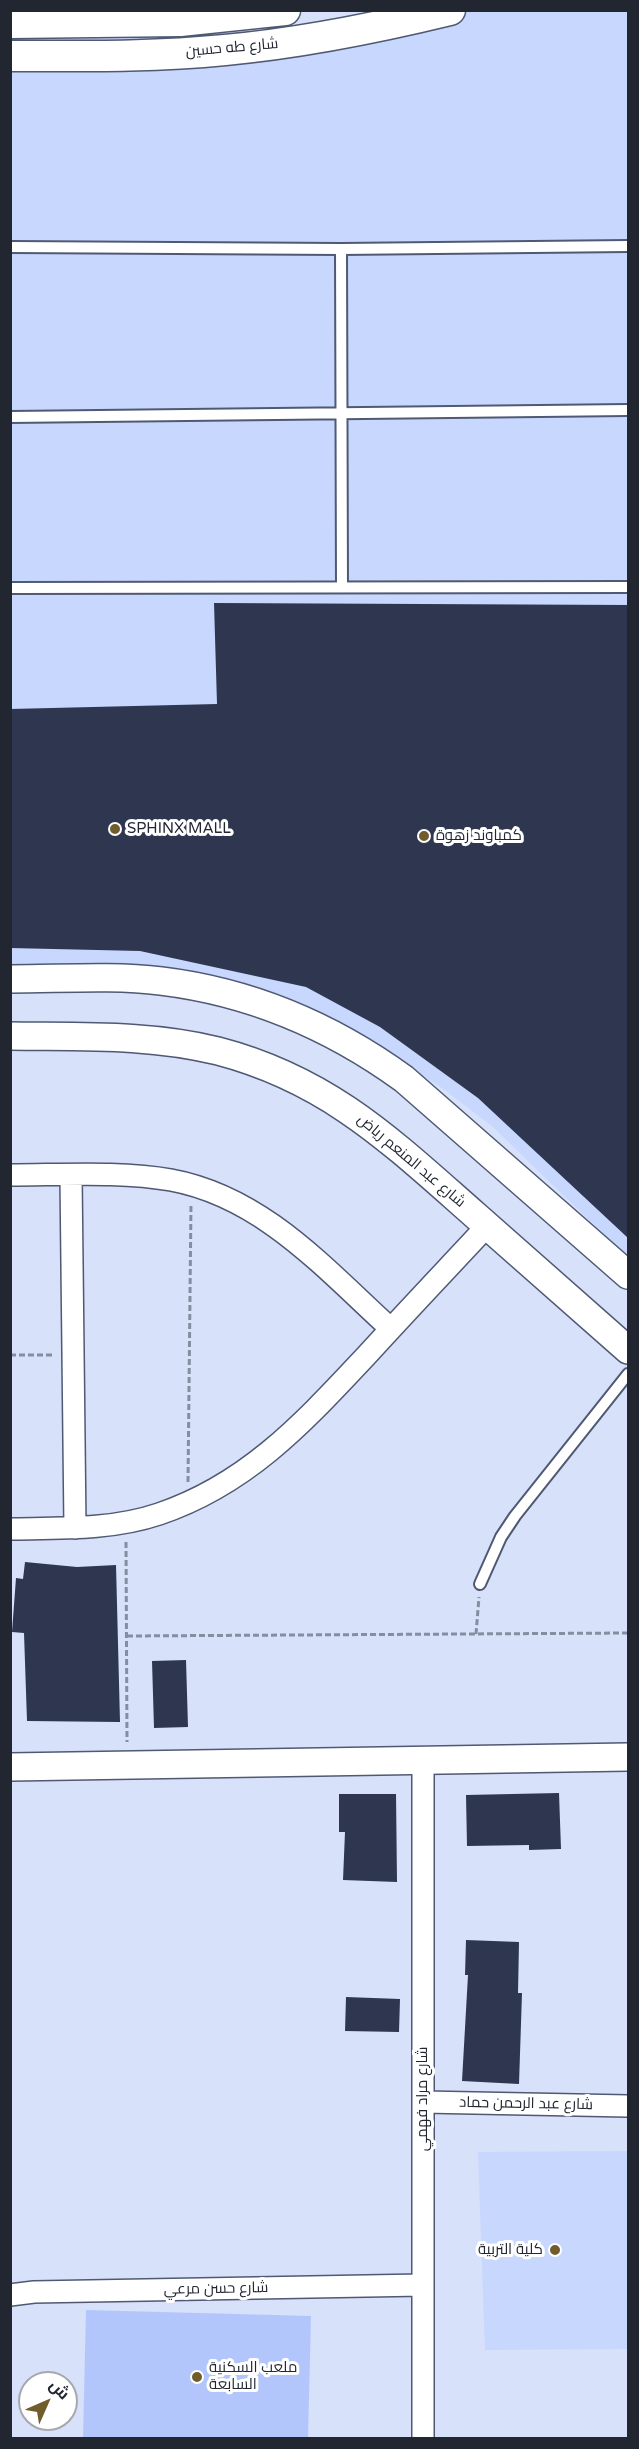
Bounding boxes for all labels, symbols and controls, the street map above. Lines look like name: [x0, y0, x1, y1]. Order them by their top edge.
street label: شارع طه حسين: [185, 35, 279, 61]
place label: SPHINX MALL: [127, 820, 231, 838]
marker: SPHINX MALL: [108, 822, 122, 836]
place label: كمباوند زهوة: [436, 827, 522, 845]
marker: كمباوند زهوة: [417, 829, 431, 843]
street label: شارع عبد المنعم رياض: [353, 1111, 469, 1211]
street label: شارع مراد فهمي: [414, 2047, 432, 2151]
street label: شارع عبد الرحمن حماد: [459, 2094, 593, 2114]
place label: كلية التربية: [478, 2241, 543, 2259]
marker: كلية التربية: [548, 2243, 562, 2257]
street label: شارع حسن مرعي: [164, 2279, 268, 2299]
place label: ملعب السكنية السابعة: [209, 2359, 297, 2394]
marker: ملعب السكنية السابعة: [190, 2370, 204, 2384]
north arrow: [18, 2371, 78, 2431]
text: ش: [45, 2375, 74, 2404]

